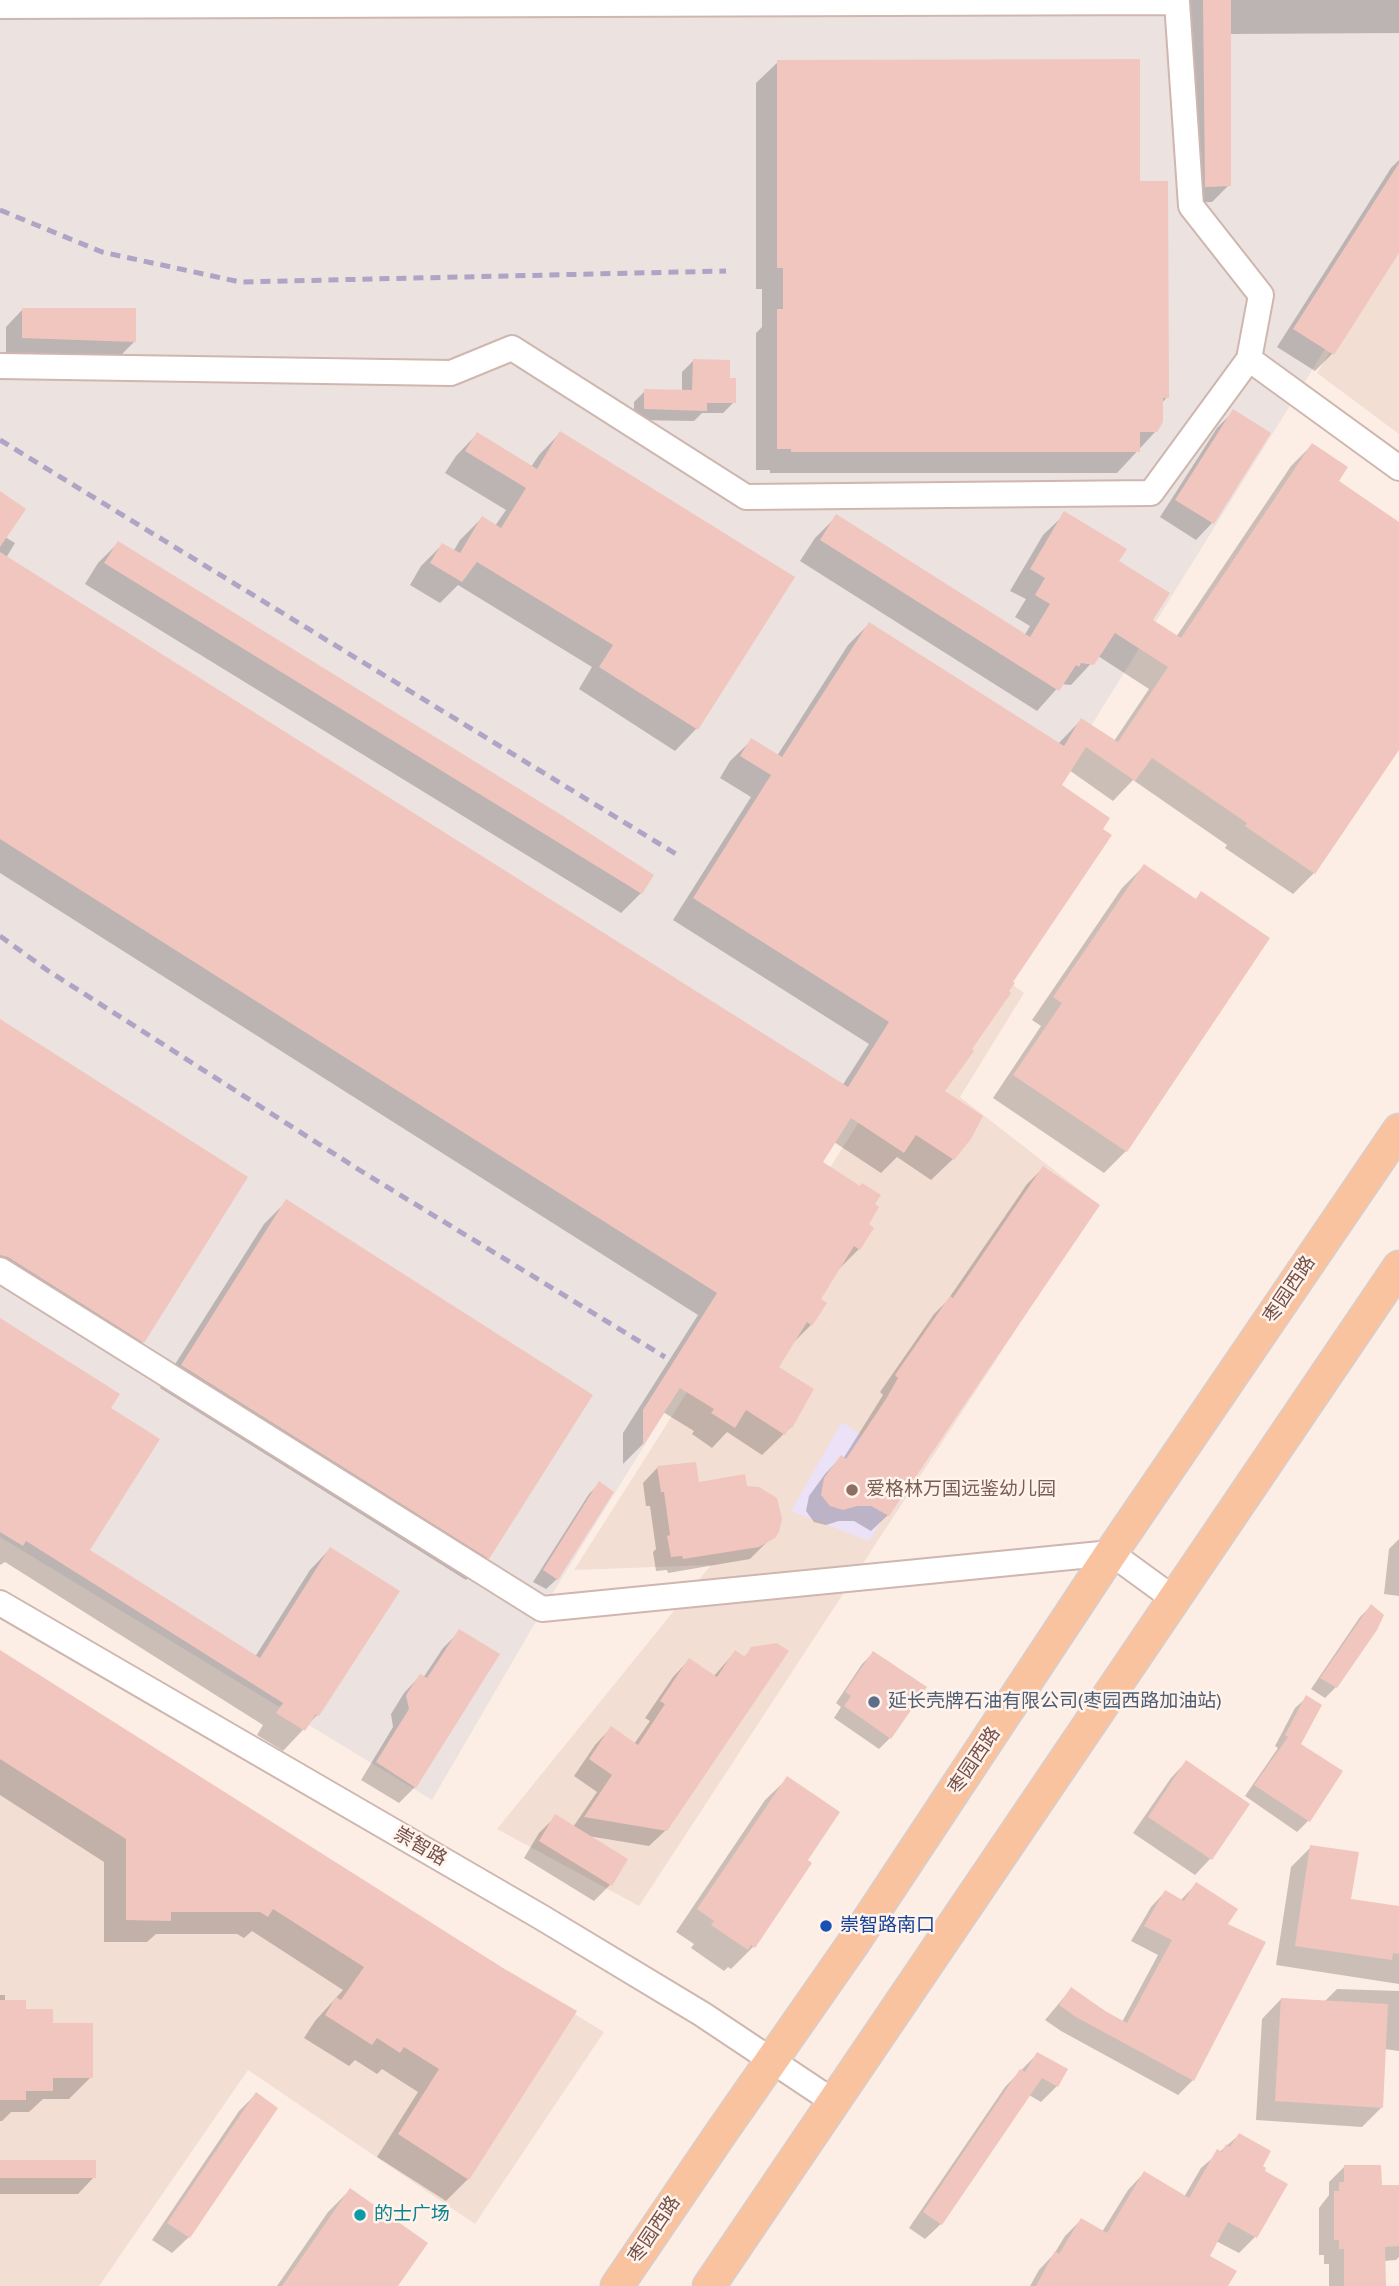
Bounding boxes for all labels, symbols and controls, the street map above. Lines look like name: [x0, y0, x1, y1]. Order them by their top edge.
street label: 枣园西路: [1259, 1252, 1321, 1328]
place label: 爱格林万国远鉴幼儿园: [866, 1479, 1056, 1501]
marker: 爱格林万国远鉴幼儿园: [844, 1482, 860, 1498]
place label: 延长壳牌石油有限公司(枣园西路加油站): [888, 1691, 1221, 1713]
marker: 延长壳牌石油有限公司(枣园西路加油站): [866, 1694, 882, 1710]
street label: 枣园西路: [944, 1723, 1006, 1799]
street label: 崇智路: [390, 1823, 450, 1871]
place label: 崇智路南口: [840, 1915, 935, 1937]
marker: 崇智路南口: [818, 1918, 834, 1934]
street label: 枣园西路: [624, 2192, 686, 2268]
place label: 的士广场: [374, 2204, 450, 2226]
marker: 的士广场: [352, 2207, 368, 2223]

